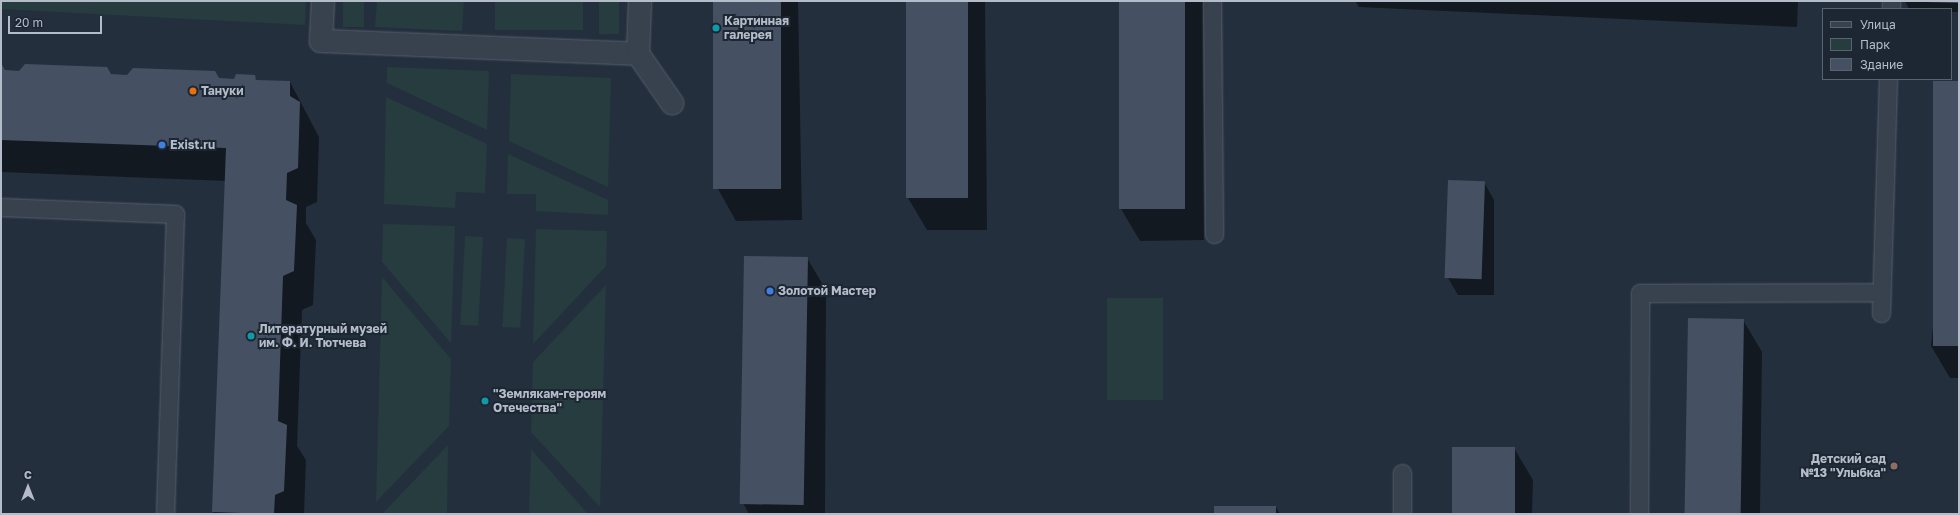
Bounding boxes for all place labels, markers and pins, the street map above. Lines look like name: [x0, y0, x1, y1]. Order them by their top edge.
place label: Картинная галерея: [724, 14, 789, 42]
marker: Картинная галерея: [711, 23, 721, 33]
place label: Тануки: [201, 84, 244, 98]
marker: Тануки: [188, 86, 198, 96]
place label: Exist.ru: [170, 138, 215, 152]
marker: Exist.ru: [157, 140, 167, 150]
place label: Золотой Мастер: [778, 284, 876, 298]
marker: Золотой Мастер: [765, 286, 775, 296]
place label: Литературный музей им. Ф. И. Тютчева: [259, 322, 387, 350]
marker: Литературный музей им. Ф. И. Тютчева: [246, 331, 256, 341]
place label: "Землякам-героям Отечества": [493, 387, 606, 415]
marker: "Землякам-героям Отечества": [480, 396, 490, 406]
place label: Детский сад №13 "Улыбка": [1800, 452, 1886, 480]
marker: Детский сад №13 "Улыбка": [1889, 461, 1899, 471]

